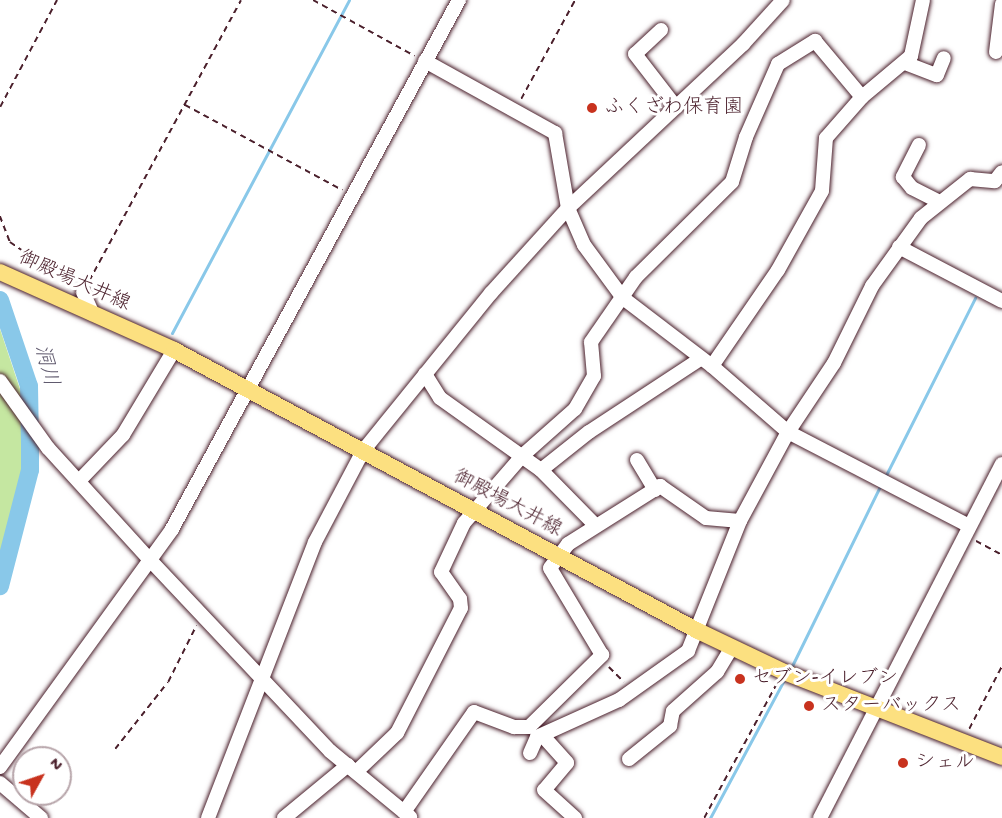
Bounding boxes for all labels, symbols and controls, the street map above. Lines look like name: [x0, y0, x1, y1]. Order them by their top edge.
place label: ふくざわ保育園: [604, 96, 744, 120]
marker: ふくざわ保育園: [585, 101, 599, 115]
street label: 御殿場大井線: [14, 247, 134, 317]
water label: 洞川: [27, 343, 61, 389]
street label: 御殿場大井線: [448, 465, 566, 543]
place label: セブン-イレブン: [752, 667, 898, 691]
marker: セブン-イレブン: [733, 672, 747, 686]
place label: スターバックス: [821, 694, 961, 718]
marker: スターバックス: [802, 699, 816, 713]
north arrow: [12, 746, 72, 806]
place label: シェル: [915, 751, 975, 775]
text: N: [44, 755, 65, 775]
marker: シェル: [896, 756, 910, 770]

